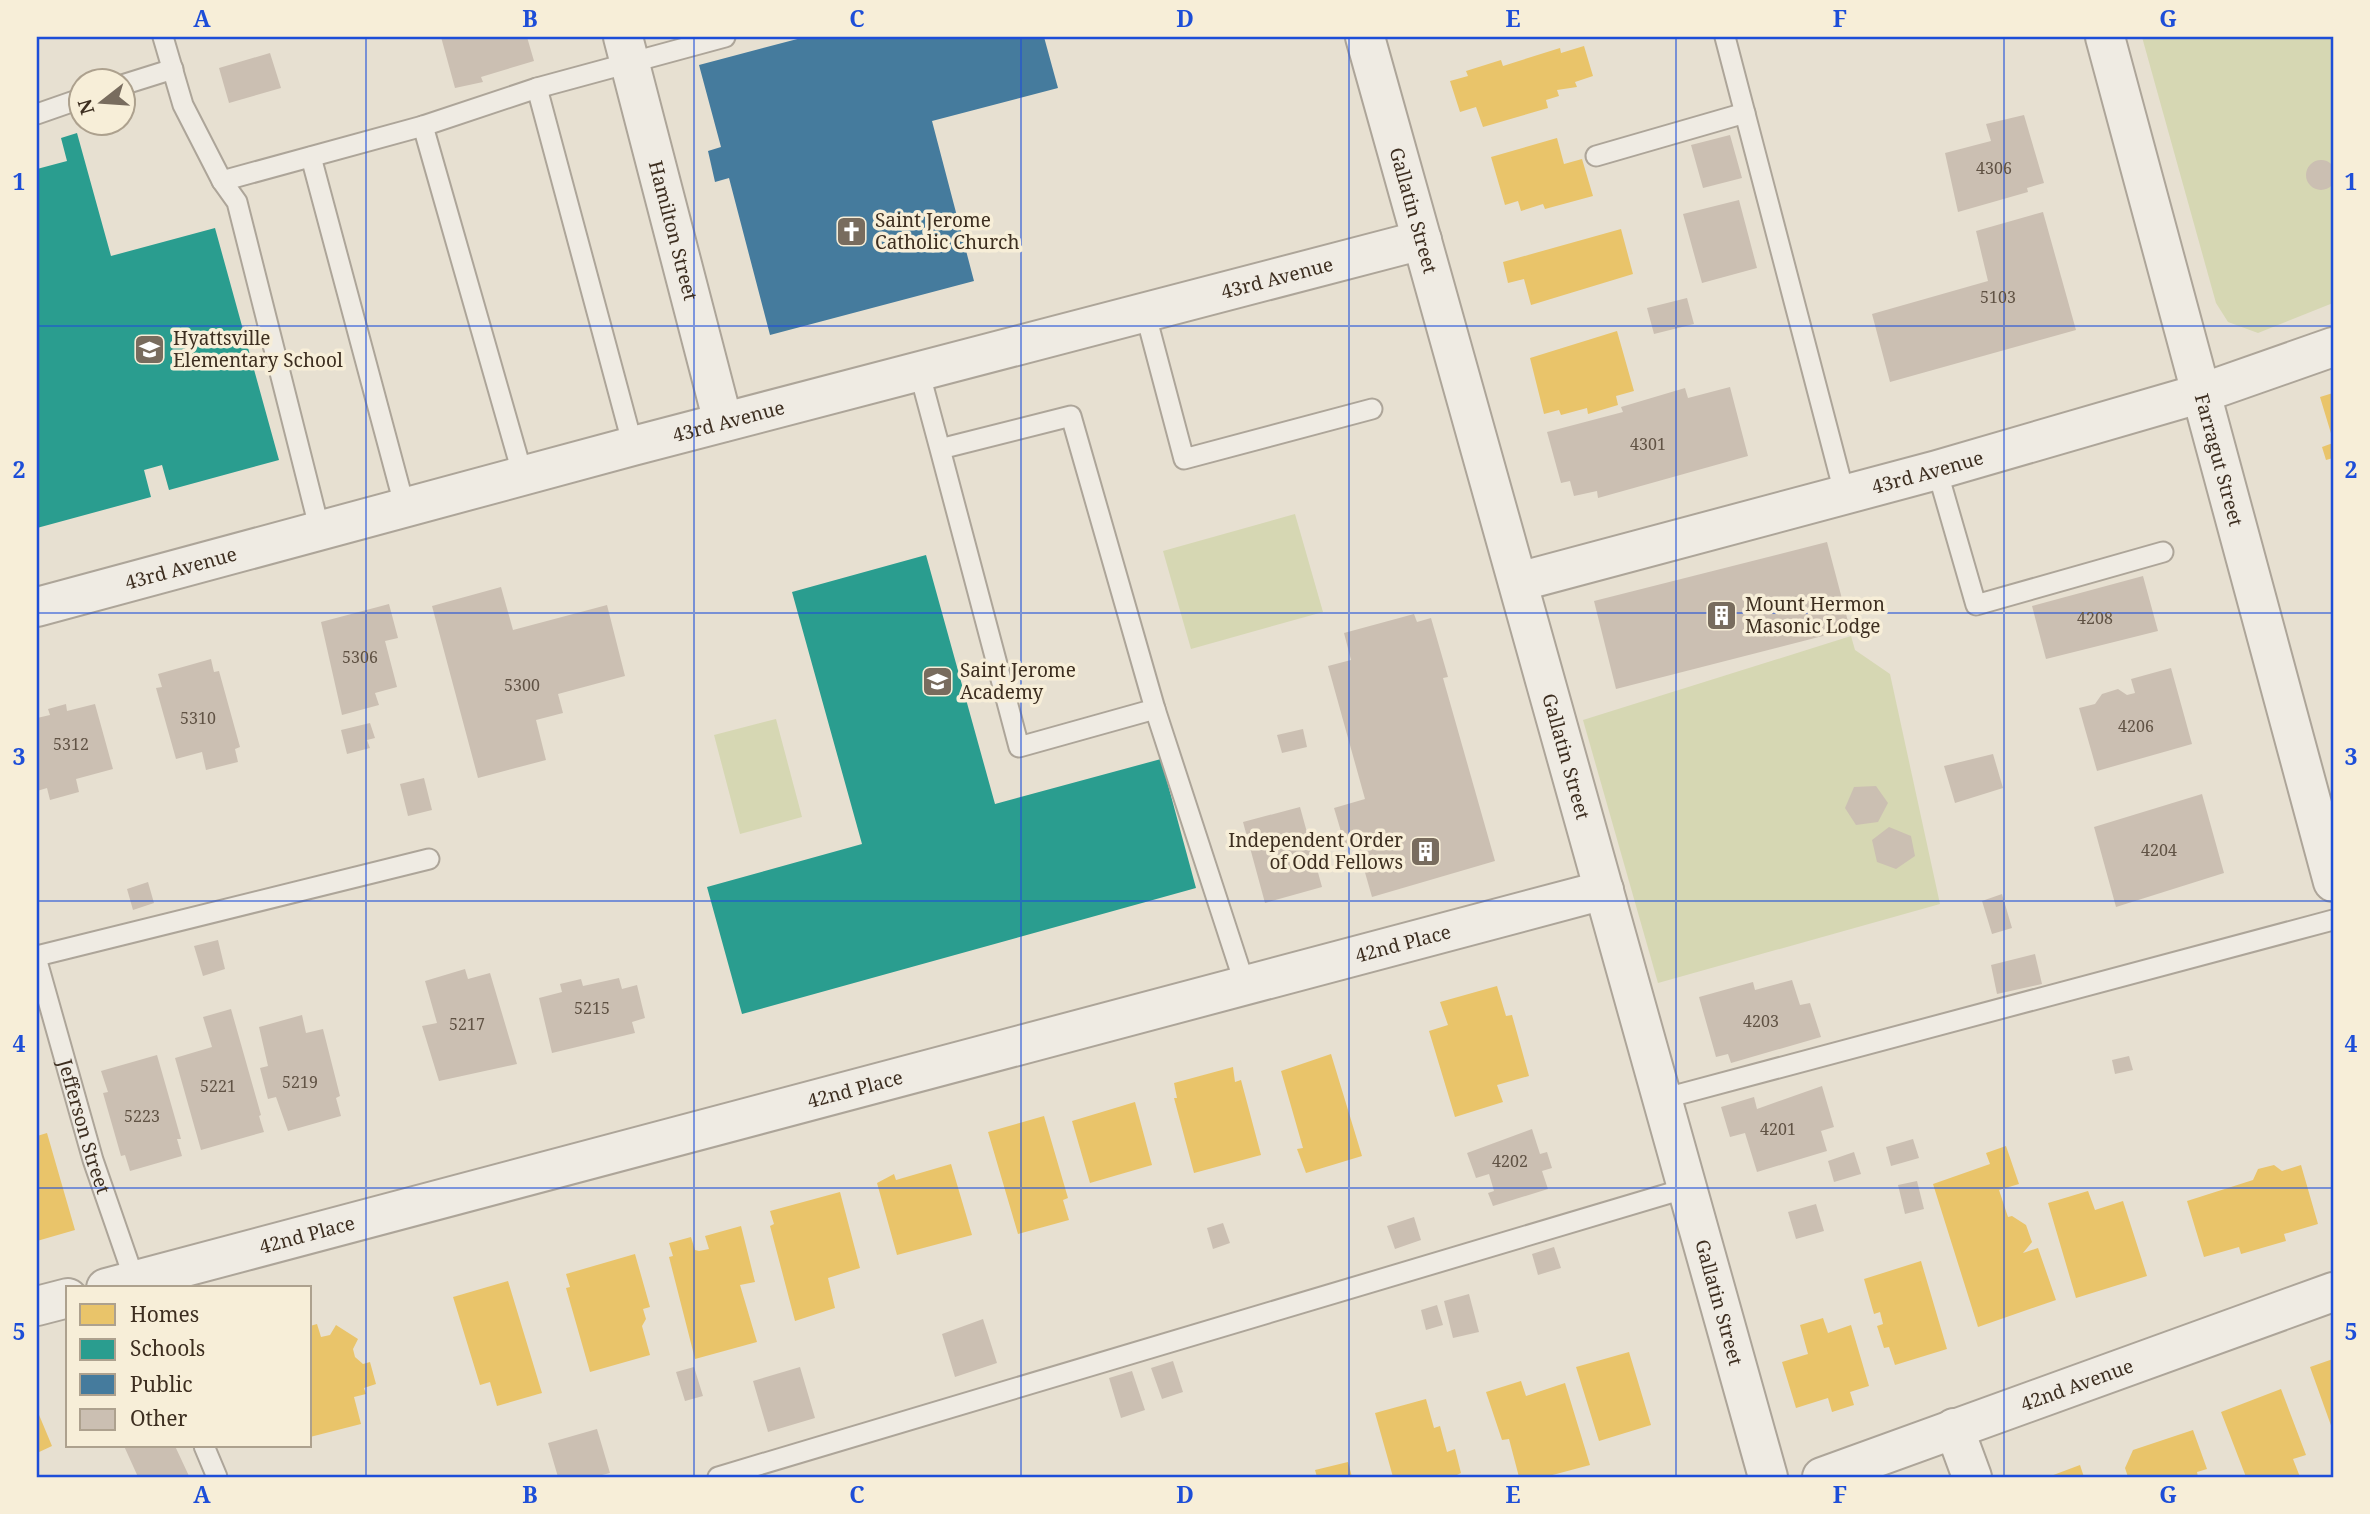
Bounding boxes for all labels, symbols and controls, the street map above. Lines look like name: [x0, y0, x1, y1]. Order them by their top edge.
text: A: [193, 2, 211, 34]
text: B: [522, 2, 538, 34]
text: C: [849, 2, 865, 34]
text: D: [1176, 2, 1194, 34]
text: E: [1505, 2, 1521, 34]
text: F: [1833, 2, 1847, 34]
text: G: [2159, 2, 2177, 34]
north arrow: [66, 66, 136, 136]
text: N: [71, 96, 100, 118]
street label: Gallatin Street: [1383, 144, 1444, 277]
house number: 4306: [1976, 157, 2012, 179]
street label: Hamilton Street: [643, 158, 704, 304]
text: 1: [13, 165, 26, 197]
text: 1: [2345, 165, 2358, 197]
place label: Saint Jerome Catholic Church: [875, 207, 1020, 255]
church icon: Saint Jerome Catholic Church: [835, 214, 869, 248]
street label: 43rd Avenue: [1218, 251, 1336, 305]
house number: 5103: [1980, 286, 2016, 308]
place label: Hyattsville Elementary School: [173, 325, 343, 373]
school or university icon: Hyattsville Elementary School: [133, 332, 167, 366]
street label: Farragut Street: [2189, 391, 2249, 529]
street label: 43rd Avenue: [670, 394, 787, 448]
house number: 4301: [1630, 433, 1666, 455]
street label: 43rd Avenue: [1869, 444, 1986, 500]
text: 2: [13, 453, 26, 485]
text: 2: [2345, 453, 2358, 485]
street label: 43rd Avenue: [122, 541, 240, 596]
place label: Mount Hermon Masonic Lodge: [1745, 591, 1885, 639]
building icon: Mount Hermon Masonic Lodge: [1705, 598, 1739, 632]
house number: 4208: [2077, 607, 2113, 629]
house number: 5306: [342, 646, 378, 668]
place label: Saint Jerome Academy: [960, 657, 1076, 705]
school or university icon: Saint Jerome Academy: [920, 664, 954, 698]
house number: 5300: [504, 674, 540, 696]
street label: Gallatin Street: [1536, 690, 1596, 823]
house number: 5310: [180, 707, 216, 729]
house number: 4206: [2118, 715, 2154, 737]
house number: 5312: [53, 733, 89, 755]
text: 3: [13, 740, 26, 772]
text: 3: [2345, 740, 2358, 772]
place label: Independent Order of Odd Fellows: [1228, 827, 1403, 875]
building icon: Independent Order of Odd Fellows: [1409, 834, 1443, 868]
house number: 4204: [2141, 839, 2177, 861]
street label: 42nd Place: [1352, 918, 1454, 969]
house number: 5215: [574, 997, 610, 1019]
house number: 4203: [1743, 1010, 1779, 1032]
house number: 5217: [449, 1013, 485, 1035]
text: 4: [13, 1027, 26, 1059]
text: 4: [2345, 1027, 2358, 1059]
street label: Jefferson Street: [52, 1055, 117, 1198]
street label: 42nd Place: [804, 1064, 906, 1114]
house number: 5219: [282, 1071, 318, 1093]
house number: 5221: [200, 1075, 236, 1097]
house number: 5223: [124, 1105, 160, 1127]
house number: 4201: [1760, 1118, 1796, 1140]
house number: 4202: [1492, 1150, 1528, 1172]
street label: 42nd Place: [256, 1209, 358, 1260]
street label: Gallatin Street: [1689, 1236, 1749, 1369]
legend: [66, 1286, 312, 1448]
text: Homes: [130, 1300, 199, 1328]
text: 5: [13, 1315, 26, 1347]
text: 5: [2345, 1315, 2358, 1347]
text: Schools: [130, 1334, 205, 1362]
street label: 42nd Avenue: [2017, 1352, 2137, 1417]
text: Public: [130, 1370, 192, 1398]
text: Other: [130, 1404, 188, 1432]
text: A: [193, 1478, 211, 1510]
text: B: [522, 1478, 538, 1510]
text: C: [849, 1478, 865, 1510]
text: D: [1176, 1478, 1194, 1510]
text: E: [1505, 1478, 1521, 1510]
text: F: [1833, 1478, 1847, 1510]
text: G: [2159, 1478, 2177, 1510]

